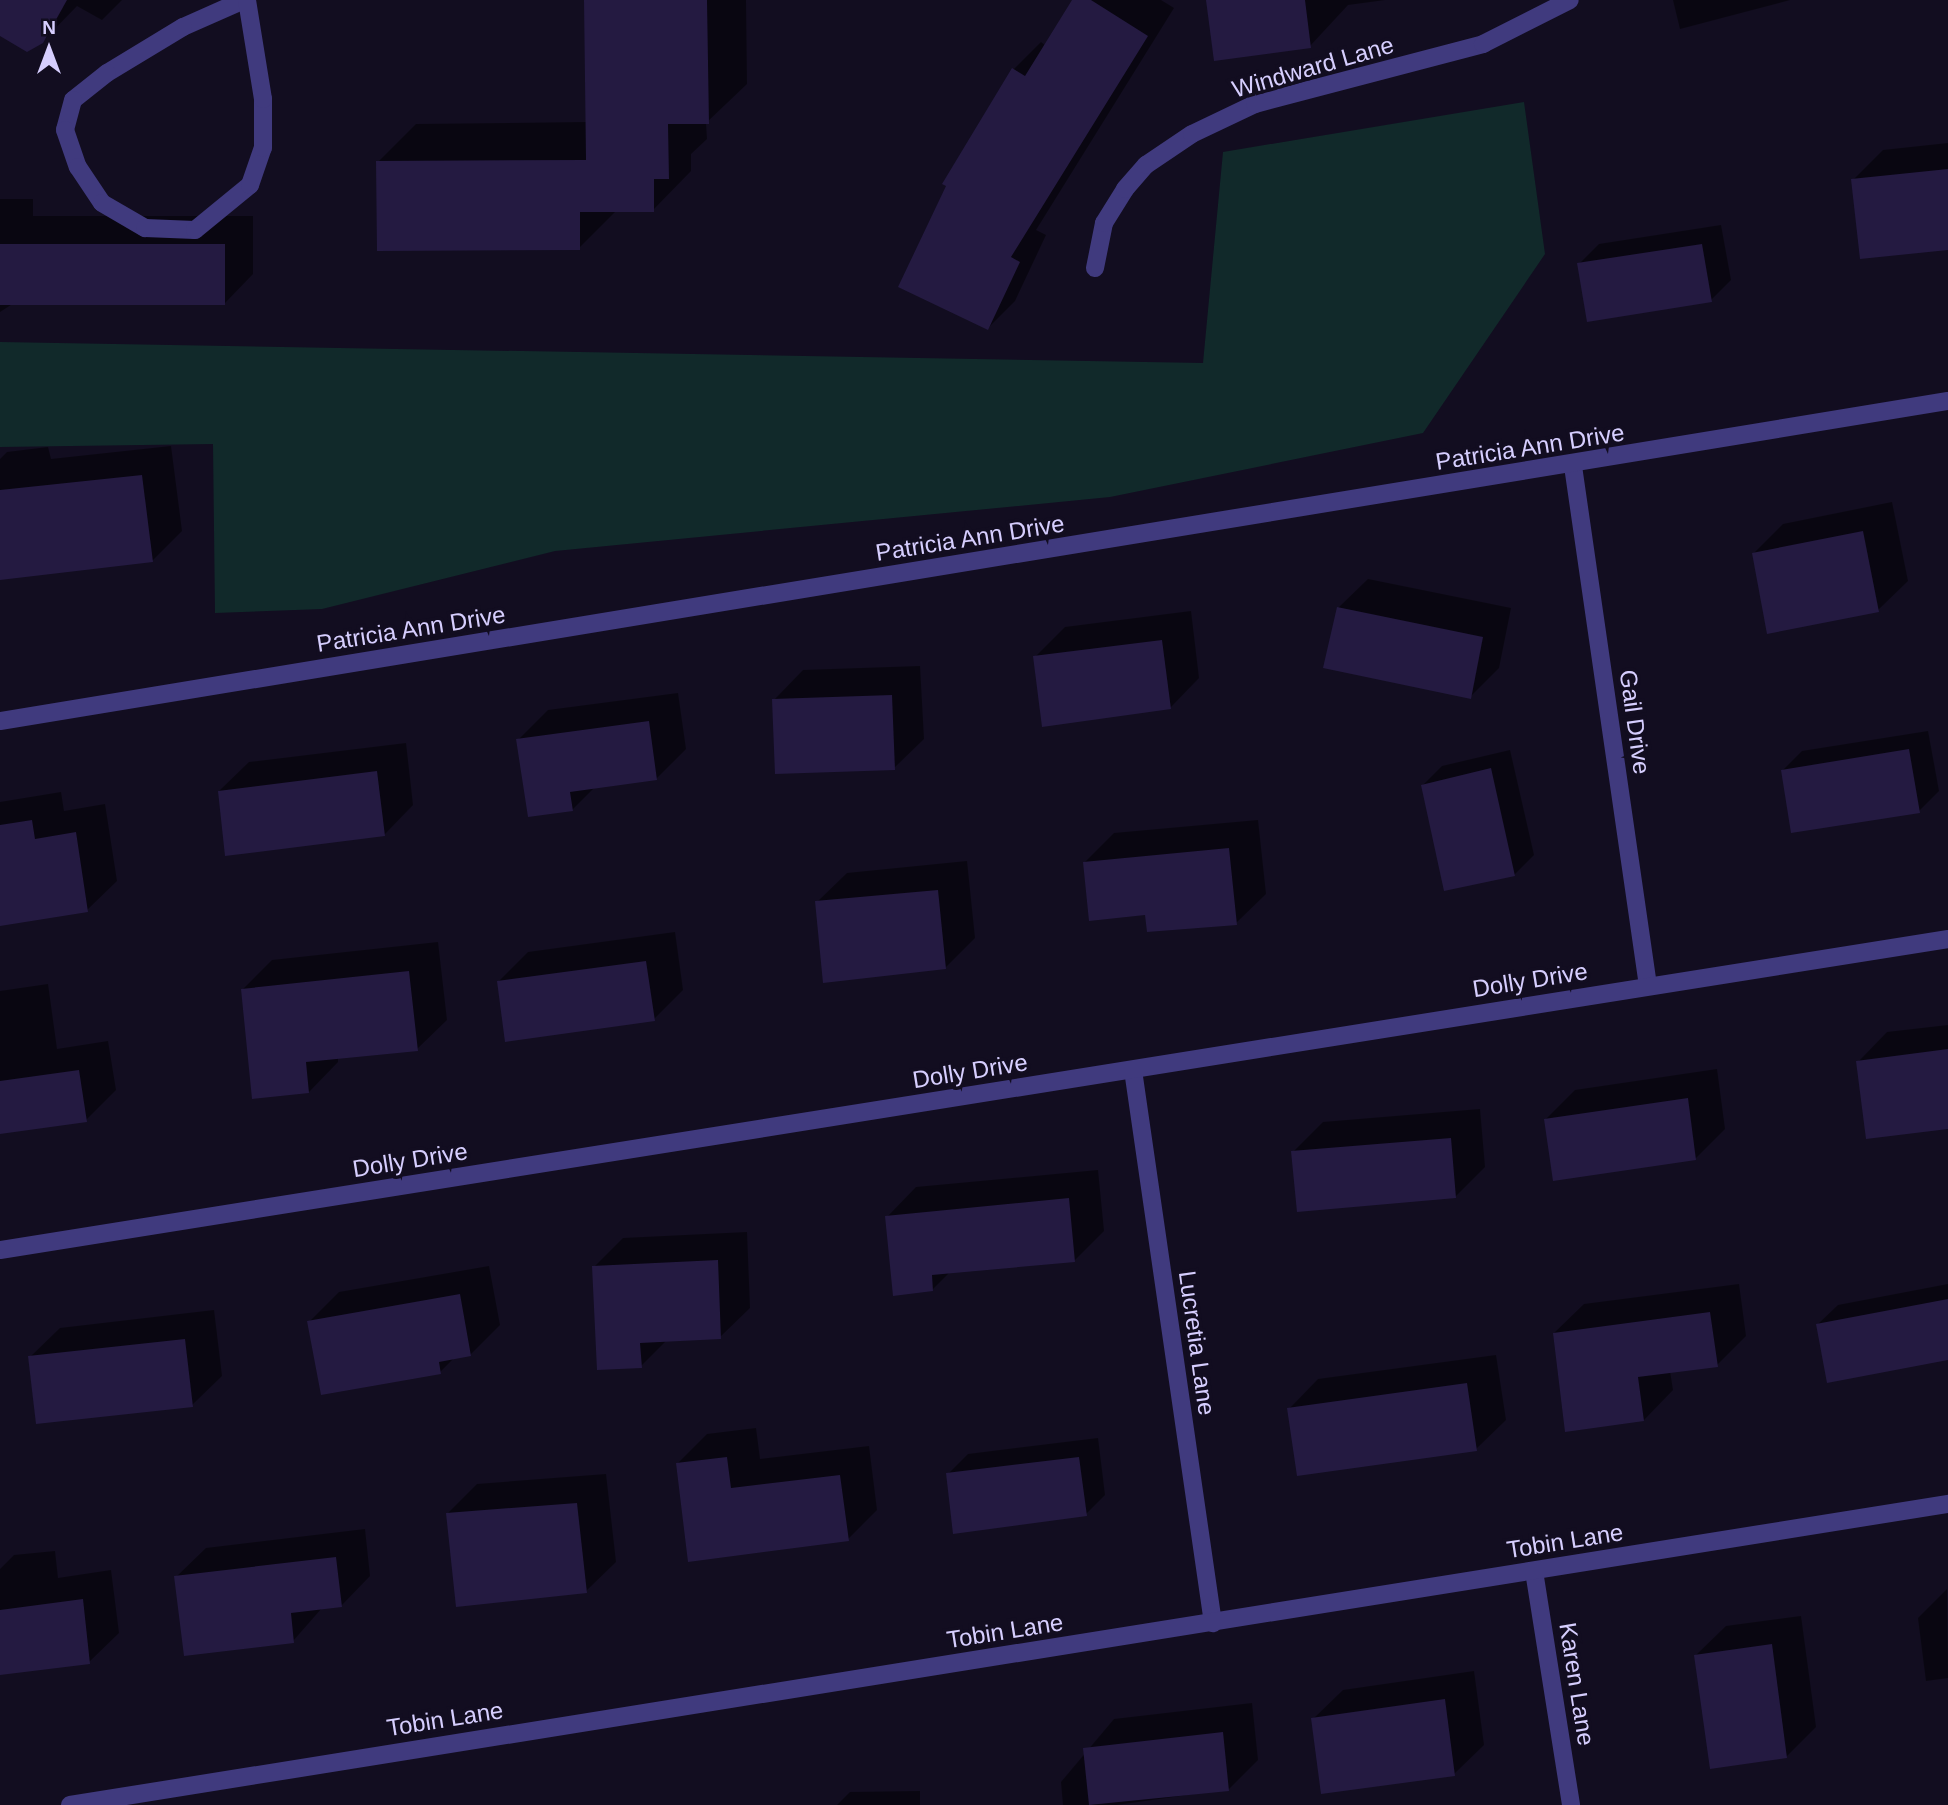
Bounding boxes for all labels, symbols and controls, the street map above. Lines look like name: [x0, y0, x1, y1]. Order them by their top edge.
north arrow: [14, 14, 84, 84]
text: N: [42, 17, 56, 38]
street label: Windward Lane: [1229, 30, 1397, 104]
street label: Patricia Ann Drive: [1433, 418, 1627, 476]
street label: Patricia Ann Drive: [873, 509, 1067, 567]
street label: Patricia Ann Drive: [314, 600, 508, 658]
street label: Gail Drive: [1613, 668, 1657, 776]
street label: Dolly Drive: [1470, 957, 1590, 1003]
street label: Dolly Drive: [910, 1048, 1030, 1094]
street label: Dolly Drive: [350, 1137, 470, 1183]
street label: Lucretia Lane: [1173, 1269, 1221, 1417]
street label: Tobin Lane: [1505, 1518, 1625, 1564]
street label: Tobin Lane: [945, 1608, 1065, 1654]
street label: Karen Lane: [1553, 1620, 1601, 1748]
street label: Tobin Lane: [385, 1696, 505, 1742]

